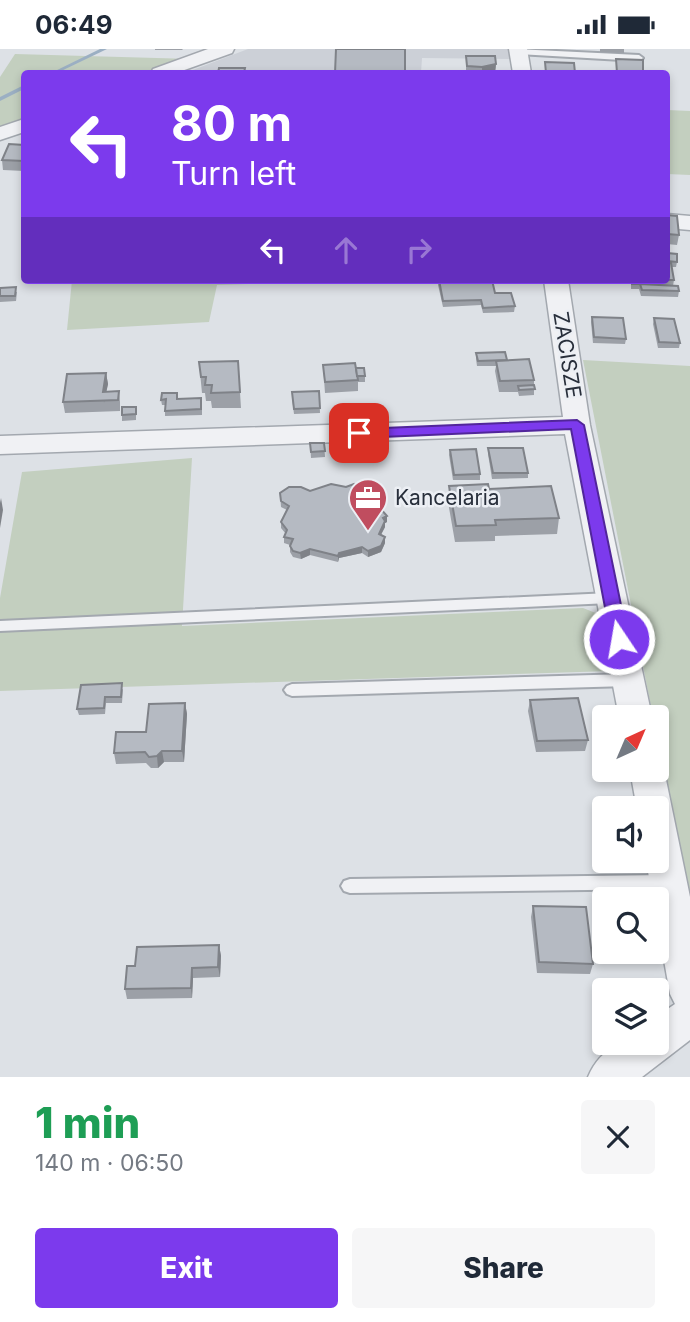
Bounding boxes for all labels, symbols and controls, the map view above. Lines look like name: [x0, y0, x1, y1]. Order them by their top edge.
text: 06:49: [35, 9, 113, 40]
text: 80 m: [171, 94, 292, 153]
icon: left: [56, 98, 147, 189]
text: Turn left: [171, 154, 296, 193]
icon: left: [254, 231, 292, 269]
icon: ahead: [327, 231, 365, 269]
icon: right: [400, 231, 438, 269]
street label: ZACISZE: [548, 310, 587, 400]
pin: [329, 403, 389, 463]
icon: arrive: [340, 414, 378, 452]
office icon: Kancelaria: [347, 477, 389, 532]
place label: Kancelaria: [395, 485, 500, 510]
position arrow: [582, 602, 656, 676]
north arrow: [592, 705, 668, 782]
map controls: [592, 705, 669, 1055]
button: sound: [592, 796, 669, 873]
button: search: [592, 887, 669, 964]
button: layers: [592, 978, 669, 1055]
text: 1 min: [35, 1097, 140, 1148]
button: close: [581, 1100, 655, 1174]
text: 140 m · 06:50: [35, 1149, 184, 1177]
button: Exit: [35, 1228, 338, 1308]
button: Share: [352, 1228, 655, 1308]

